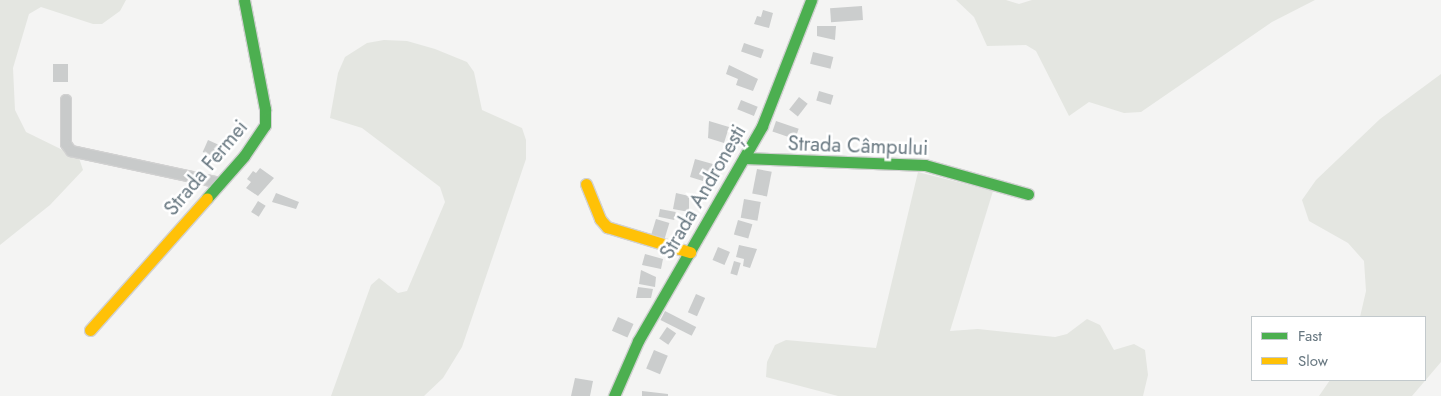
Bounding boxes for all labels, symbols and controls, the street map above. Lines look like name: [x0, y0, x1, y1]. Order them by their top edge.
street label: Strada Fermei: [159, 116, 253, 220]
street label: Strada Andronești: [655, 121, 751, 263]
street label: Strada Câmpului: [787, 132, 929, 160]
legend: [1251, 316, 1426, 381]
text: Fast: [1298, 325, 1322, 347]
text: Slow: [1298, 350, 1328, 372]

